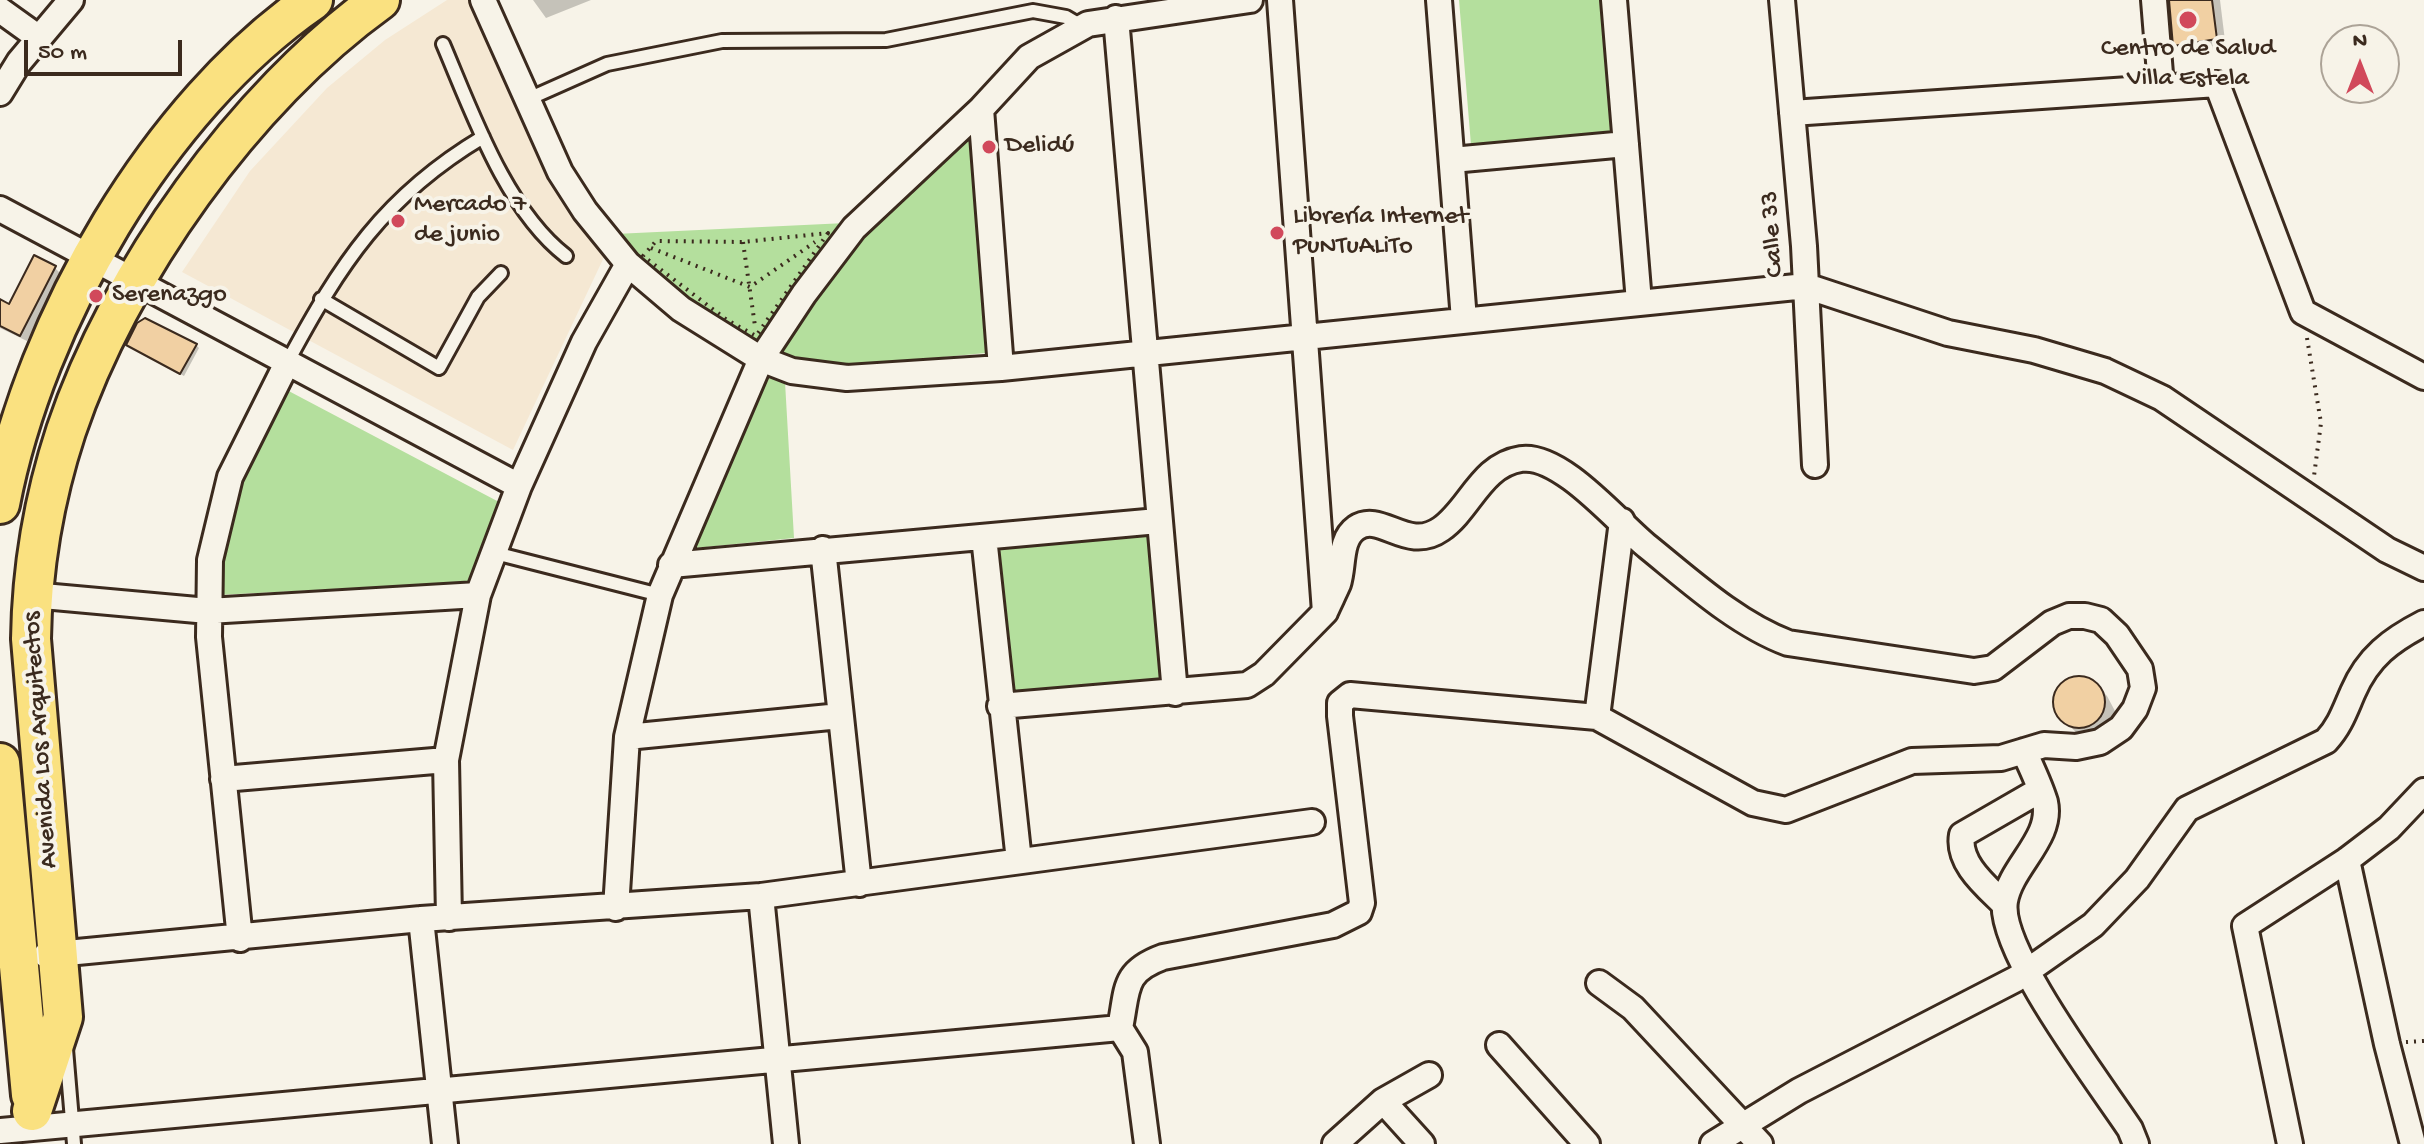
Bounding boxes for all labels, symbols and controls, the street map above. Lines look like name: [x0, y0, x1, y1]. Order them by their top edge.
marker: Centro de Salud Villa Estela: [2177, 9, 2199, 31]
scale bar: [28, 24, 186, 74]
north arrow: [2320, 24, 2400, 104]
text: N: [2353, 29, 2367, 55]
place label: Centro de Salud Villa Estela: [2101, 34, 2275, 96]
text: 50 m: [38, 39, 87, 68]
place label: Delidú: [1005, 131, 1074, 163]
marker: Delidú: [980, 138, 998, 156]
place label: Mercado 7 de junio: [414, 190, 526, 252]
street label: Calle 33: [1755, 190, 1793, 278]
place label: Librería Internet PuNTuALiTo: [1293, 202, 1468, 264]
marker: Mercado 7 de junio: [389, 212, 407, 230]
marker: Librería Internet PuNTuALiTo: [1268, 224, 1286, 242]
place label: Serenazgo: [112, 280, 227, 312]
marker: Serenazgo: [87, 287, 105, 305]
street label: Avenida Los Arquitectos: [17, 611, 67, 869]

